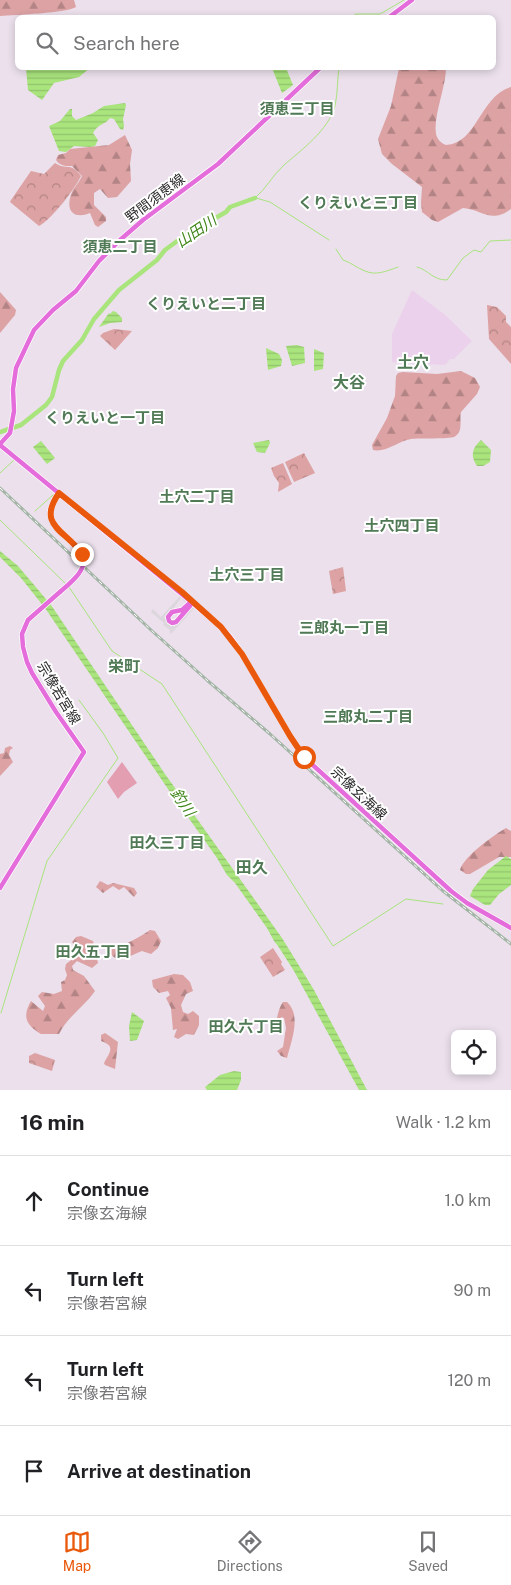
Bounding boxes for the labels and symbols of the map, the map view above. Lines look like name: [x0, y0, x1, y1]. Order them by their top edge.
district label: 須恵三丁目: [259, 100, 335, 117]
street label: 野間須恵線: [122, 171, 188, 225]
district label: くりえいと三丁目: [298, 194, 418, 211]
water label: 山田川: [173, 210, 221, 251]
district label: 須恵二丁目: [82, 238, 158, 255]
district label: くりえいと二丁目: [146, 295, 266, 312]
district label: 土穴: [397, 353, 429, 372]
district label: 大谷: [333, 373, 365, 392]
district label: くりえいと一丁目: [45, 409, 165, 426]
district label: 土穴二丁目: [159, 488, 235, 505]
district label: 土穴四丁目: [364, 517, 440, 534]
route end: [71, 543, 94, 566]
district label: 土穴三丁目: [209, 566, 285, 583]
district label: 三郎丸一丁目: [299, 619, 389, 636]
district label: 栄町: [108, 657, 140, 676]
street label: 宗像若宮線: [34, 659, 84, 727]
district label: 三郎丸二丁目: [323, 708, 413, 725]
route start: [293, 746, 316, 769]
street label: 宗像玄海線: [328, 763, 390, 823]
water label: 釣川: [167, 785, 200, 821]
district label: 田久三丁目: [129, 834, 205, 851]
district label: 田久: [236, 858, 268, 877]
district label: 田久五丁目: [55, 943, 131, 960]
district label: 田久六丁目: [208, 1018, 284, 1035]

